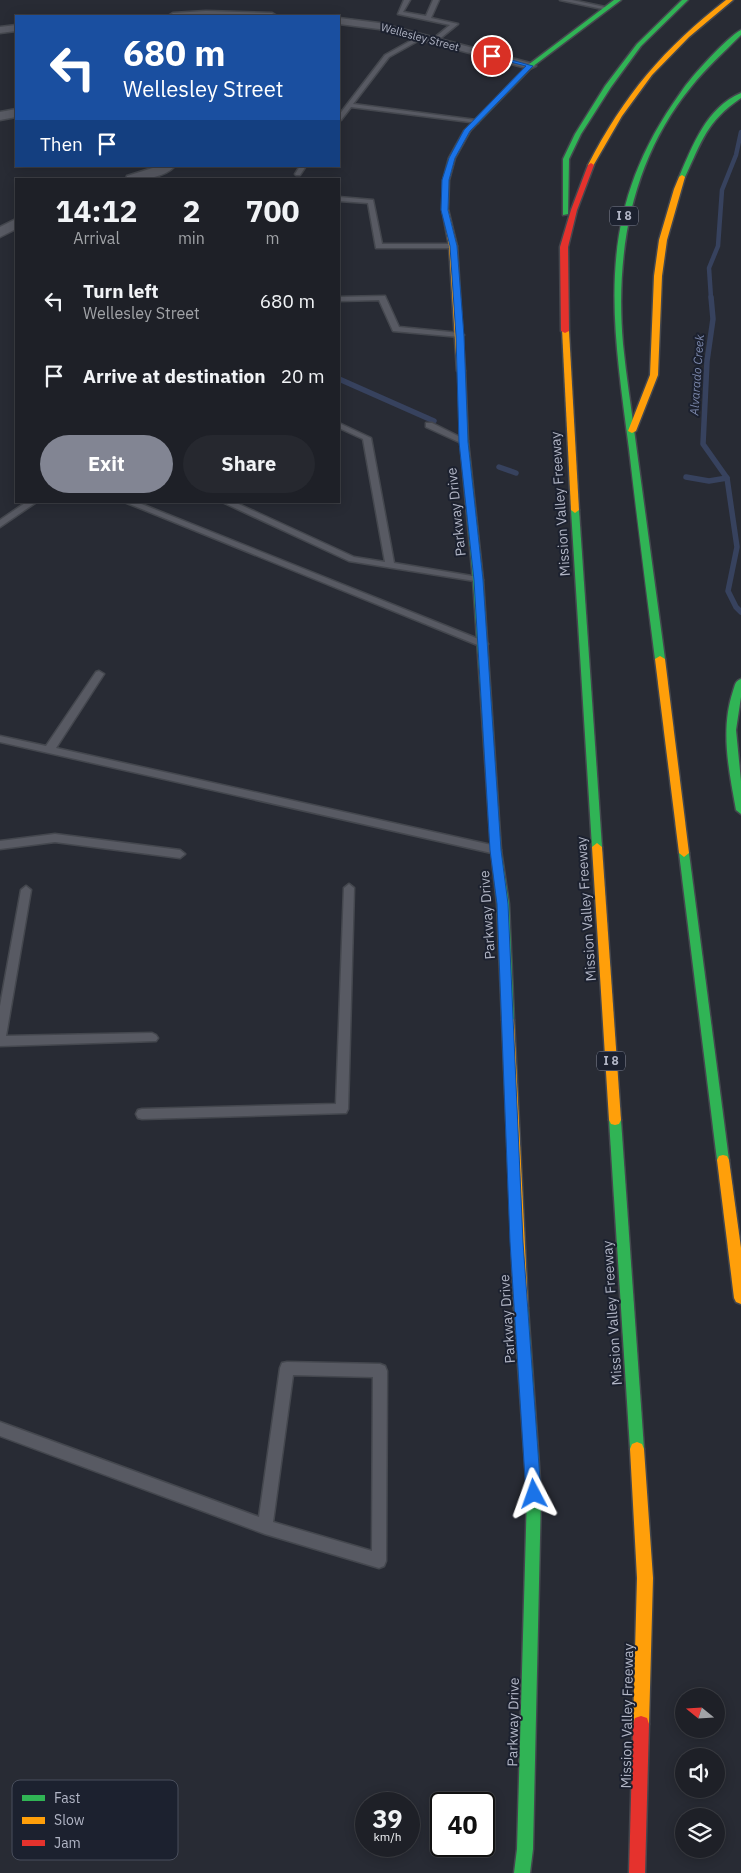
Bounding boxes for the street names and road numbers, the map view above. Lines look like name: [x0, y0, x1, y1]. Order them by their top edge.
street label: Wellesley Street: [379, 20, 461, 54]
road number: I 8: [610, 207, 638, 226]
street label: Mission Valley Freeway: [546, 431, 574, 577]
street label: Parkway Drive: [442, 466, 470, 557]
street label: Mission Valley Freeway: [572, 836, 600, 982]
street label: Parkway Drive: [475, 870, 499, 960]
road number: I 8: [597, 1052, 625, 1070]
street label: Mission Valley Freeway: [598, 1240, 626, 1386]
street label: Parkway Drive: [495, 1274, 519, 1364]
street label: Mission Valley Freeway: [617, 1643, 637, 1789]
street label: Parkway Drive: [503, 1677, 523, 1767]

